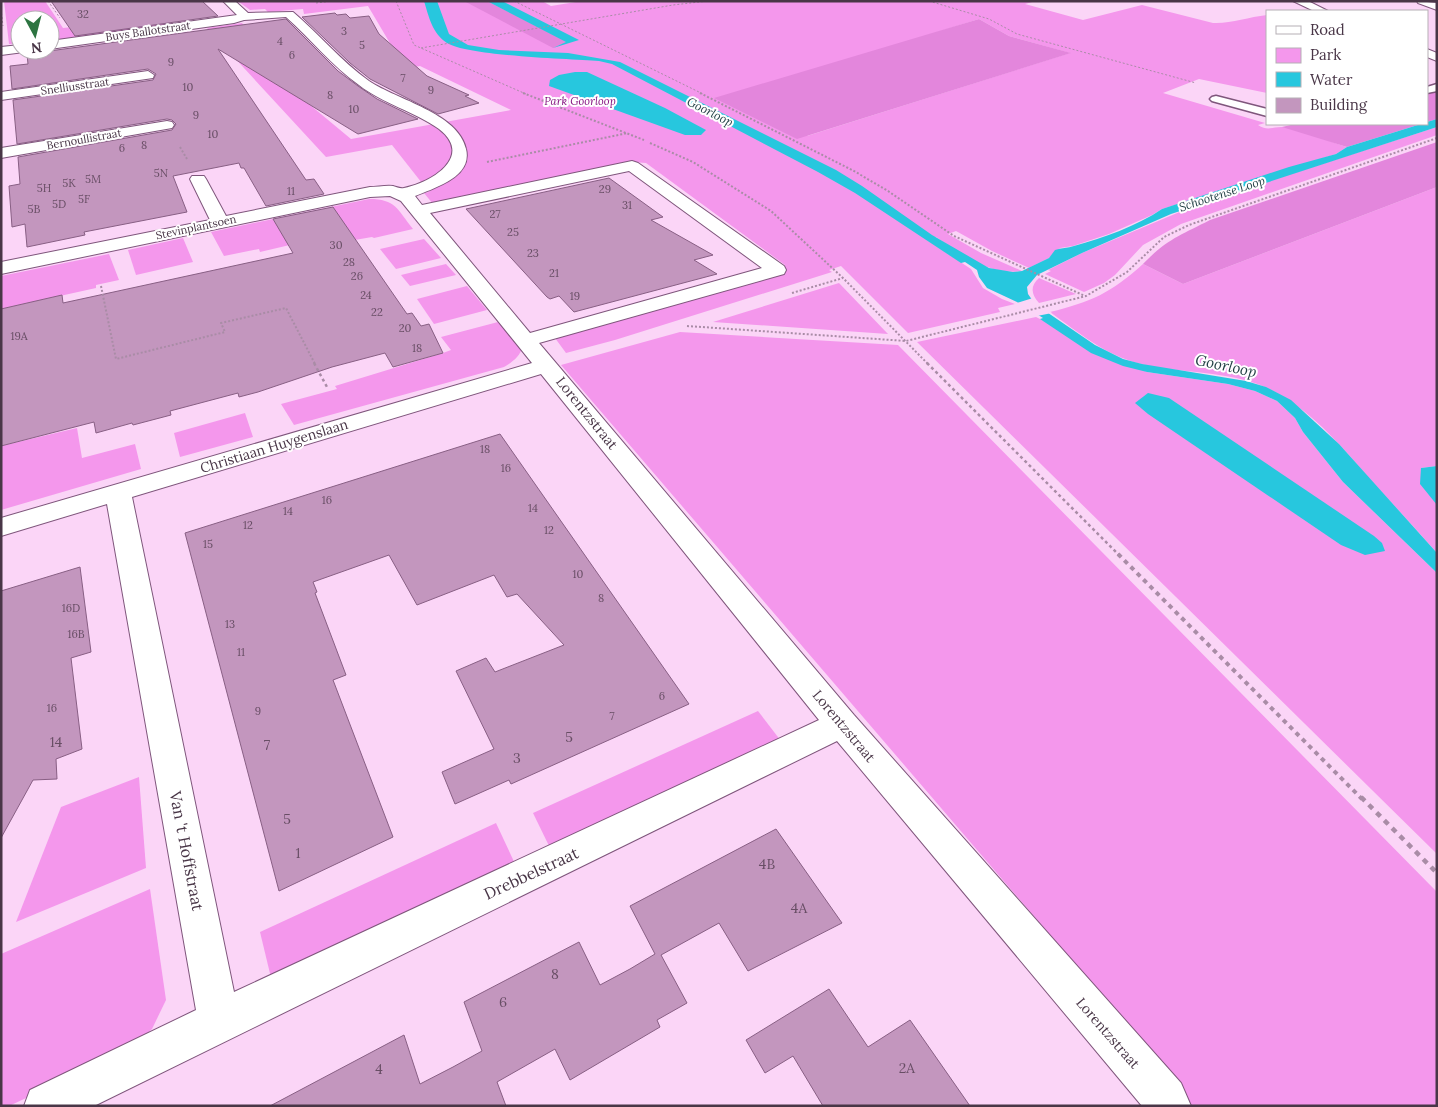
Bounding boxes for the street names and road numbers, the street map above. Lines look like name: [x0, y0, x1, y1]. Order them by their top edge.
street label: Buys Ballotstraat: [105, 18, 192, 44]
street label: Snelliusstraat: [40, 74, 111, 98]
street label: Bernoullistraat: [45, 125, 123, 152]
street label: Stevinplantsoen: [154, 212, 238, 242]
street label: Lorentzstraat: [552, 373, 622, 453]
street label: Christiaan Huygenslaan: [198, 415, 351, 477]
street label: Lorentzstraat: [809, 686, 880, 766]
street label: Van 't Hoffstraat: [165, 789, 209, 913]
street label: Drebbelstraat: [481, 842, 582, 904]
street label: Lorentzstraat: [1072, 994, 1144, 1073]

